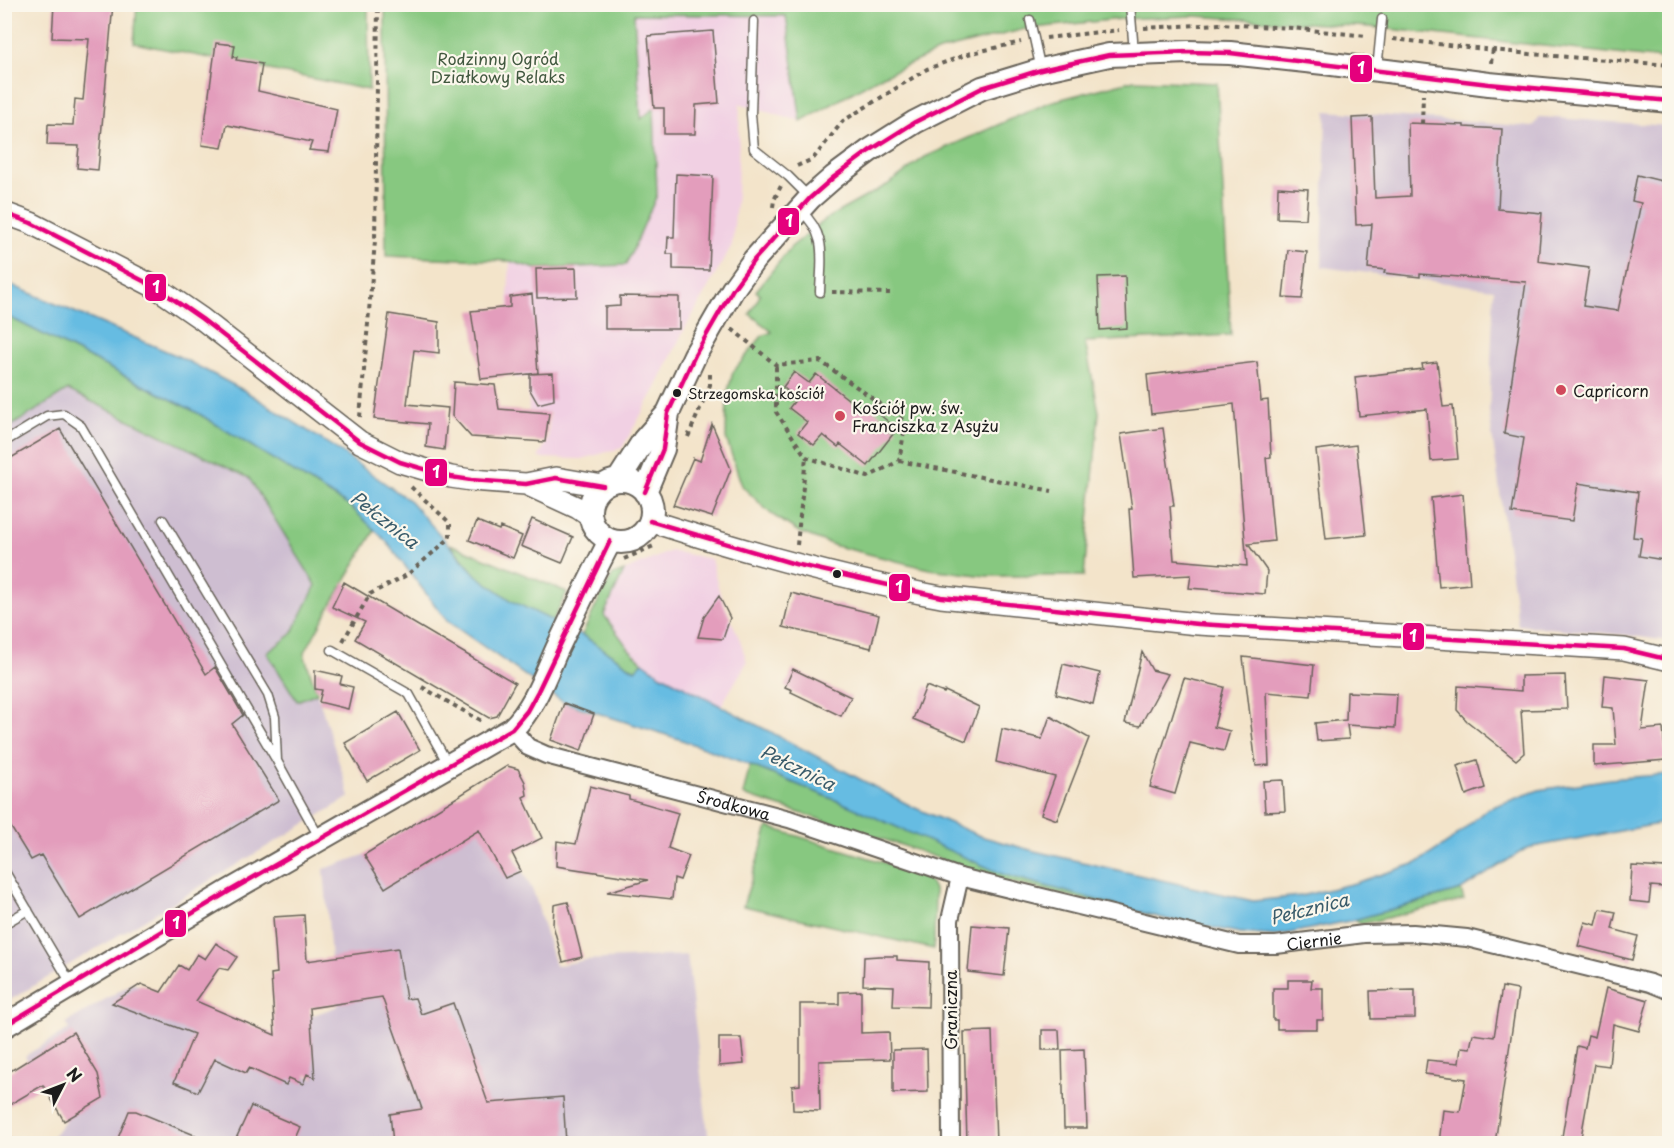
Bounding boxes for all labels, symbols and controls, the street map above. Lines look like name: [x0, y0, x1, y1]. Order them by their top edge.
park label: Rodzinny Ogród Działkowy Relaks: [431, 46, 565, 88]
line badge: 1: [1349, 54, 1373, 83]
text: 1: [1357, 55, 1365, 79]
line badge: 1: [777, 207, 800, 236]
text: 1: [785, 208, 793, 232]
line badge: 1: [144, 273, 167, 302]
text: 1: [152, 274, 160, 298]
place label: Capricorn: [1573, 378, 1649, 402]
place label: Strzegomska kościół: [688, 383, 825, 404]
marker: Capricorn: [1554, 383, 1568, 397]
marker: Strzegomska kościół: [671, 387, 683, 399]
place label: Kościół pw. św. Franciszka z Asyżu: [852, 395, 999, 437]
marker: Kościół pw. św. Franciszka z Asyżu: [833, 409, 847, 423]
line badge: 1: [424, 458, 448, 487]
text: 1: [432, 459, 440, 483]
water label: Pełcznica: [345, 484, 425, 555]
unlabelled marker: [831, 568, 843, 580]
line badge: 1: [888, 573, 911, 602]
text: 1: [895, 574, 903, 598]
line badge: 1: [1402, 622, 1425, 651]
text: 1: [1409, 623, 1417, 647]
water label: Pełcznica: [756, 737, 841, 797]
street label: Środkowa: [694, 783, 773, 826]
water label: Pełcznica: [1267, 885, 1352, 931]
line badge: 1: [164, 909, 187, 938]
text: 1: [172, 910, 180, 934]
street label: Ciernie: [1285, 925, 1343, 956]
street label: Graniczna: [938, 970, 962, 1050]
north arrow: [33, 1055, 93, 1115]
text: N: [62, 1062, 88, 1087]

